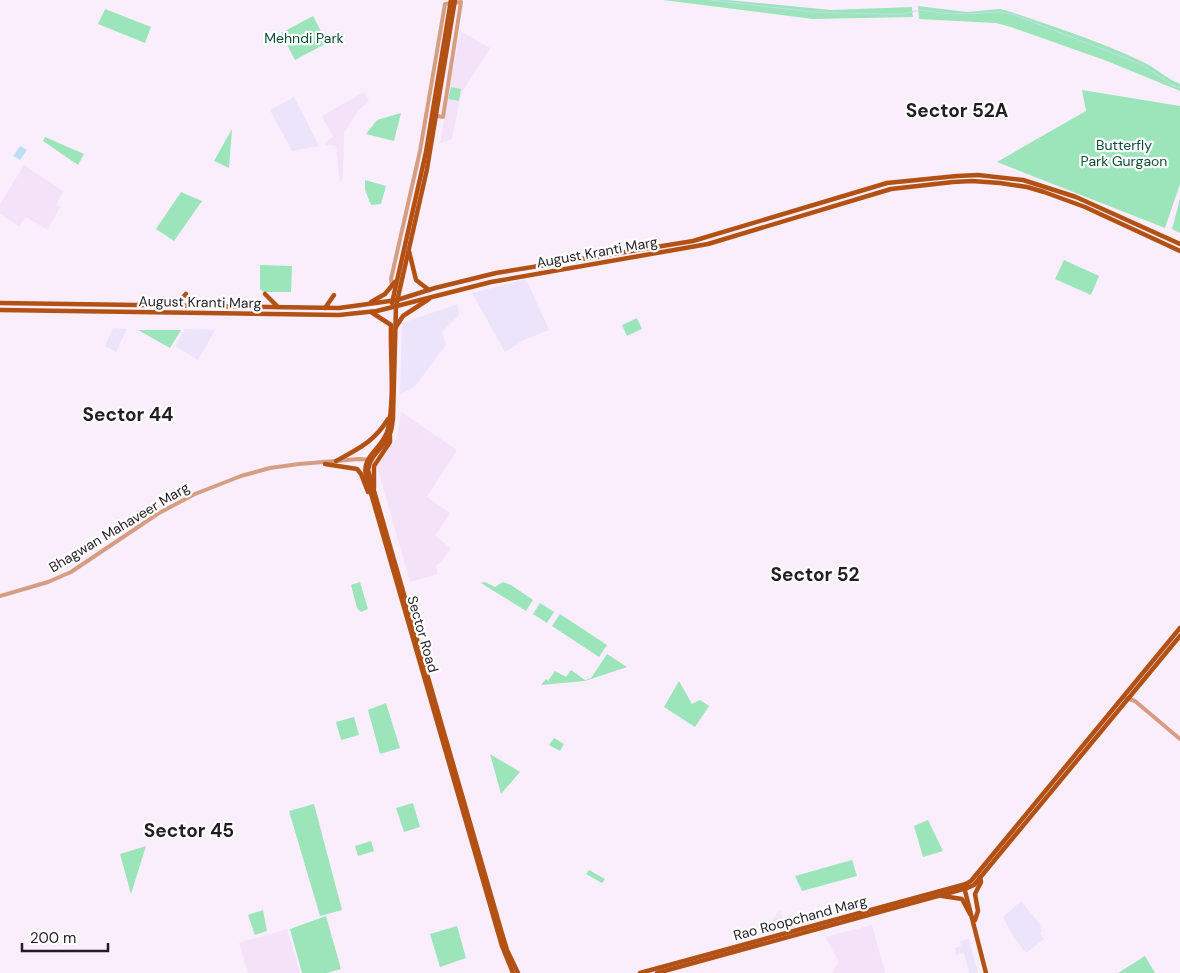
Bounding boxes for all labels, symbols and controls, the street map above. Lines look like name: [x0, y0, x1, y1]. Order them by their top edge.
park label: Mehndi Park: [264, 29, 344, 47]
district label: Sector 52A: [906, 98, 1009, 123]
park label: Butterfly Park Gurgaon: [1081, 136, 1167, 170]
street label: August Kranti Marg: [535, 232, 659, 272]
street label: August Kranti Marg: [138, 292, 262, 312]
district label: Sector 44: [83, 402, 173, 427]
street label: Bhagwan Mahaveer Marg: [46, 478, 193, 576]
district label: Sector 52: [771, 562, 859, 587]
street label: Sector Road: [403, 594, 443, 674]
district label: Sector 45: [144, 818, 234, 843]
street label: Rao Roopchand Marg: [731, 891, 869, 944]
scale bar: [22, 920, 109, 952]
text: 200 m: [30, 928, 76, 948]

